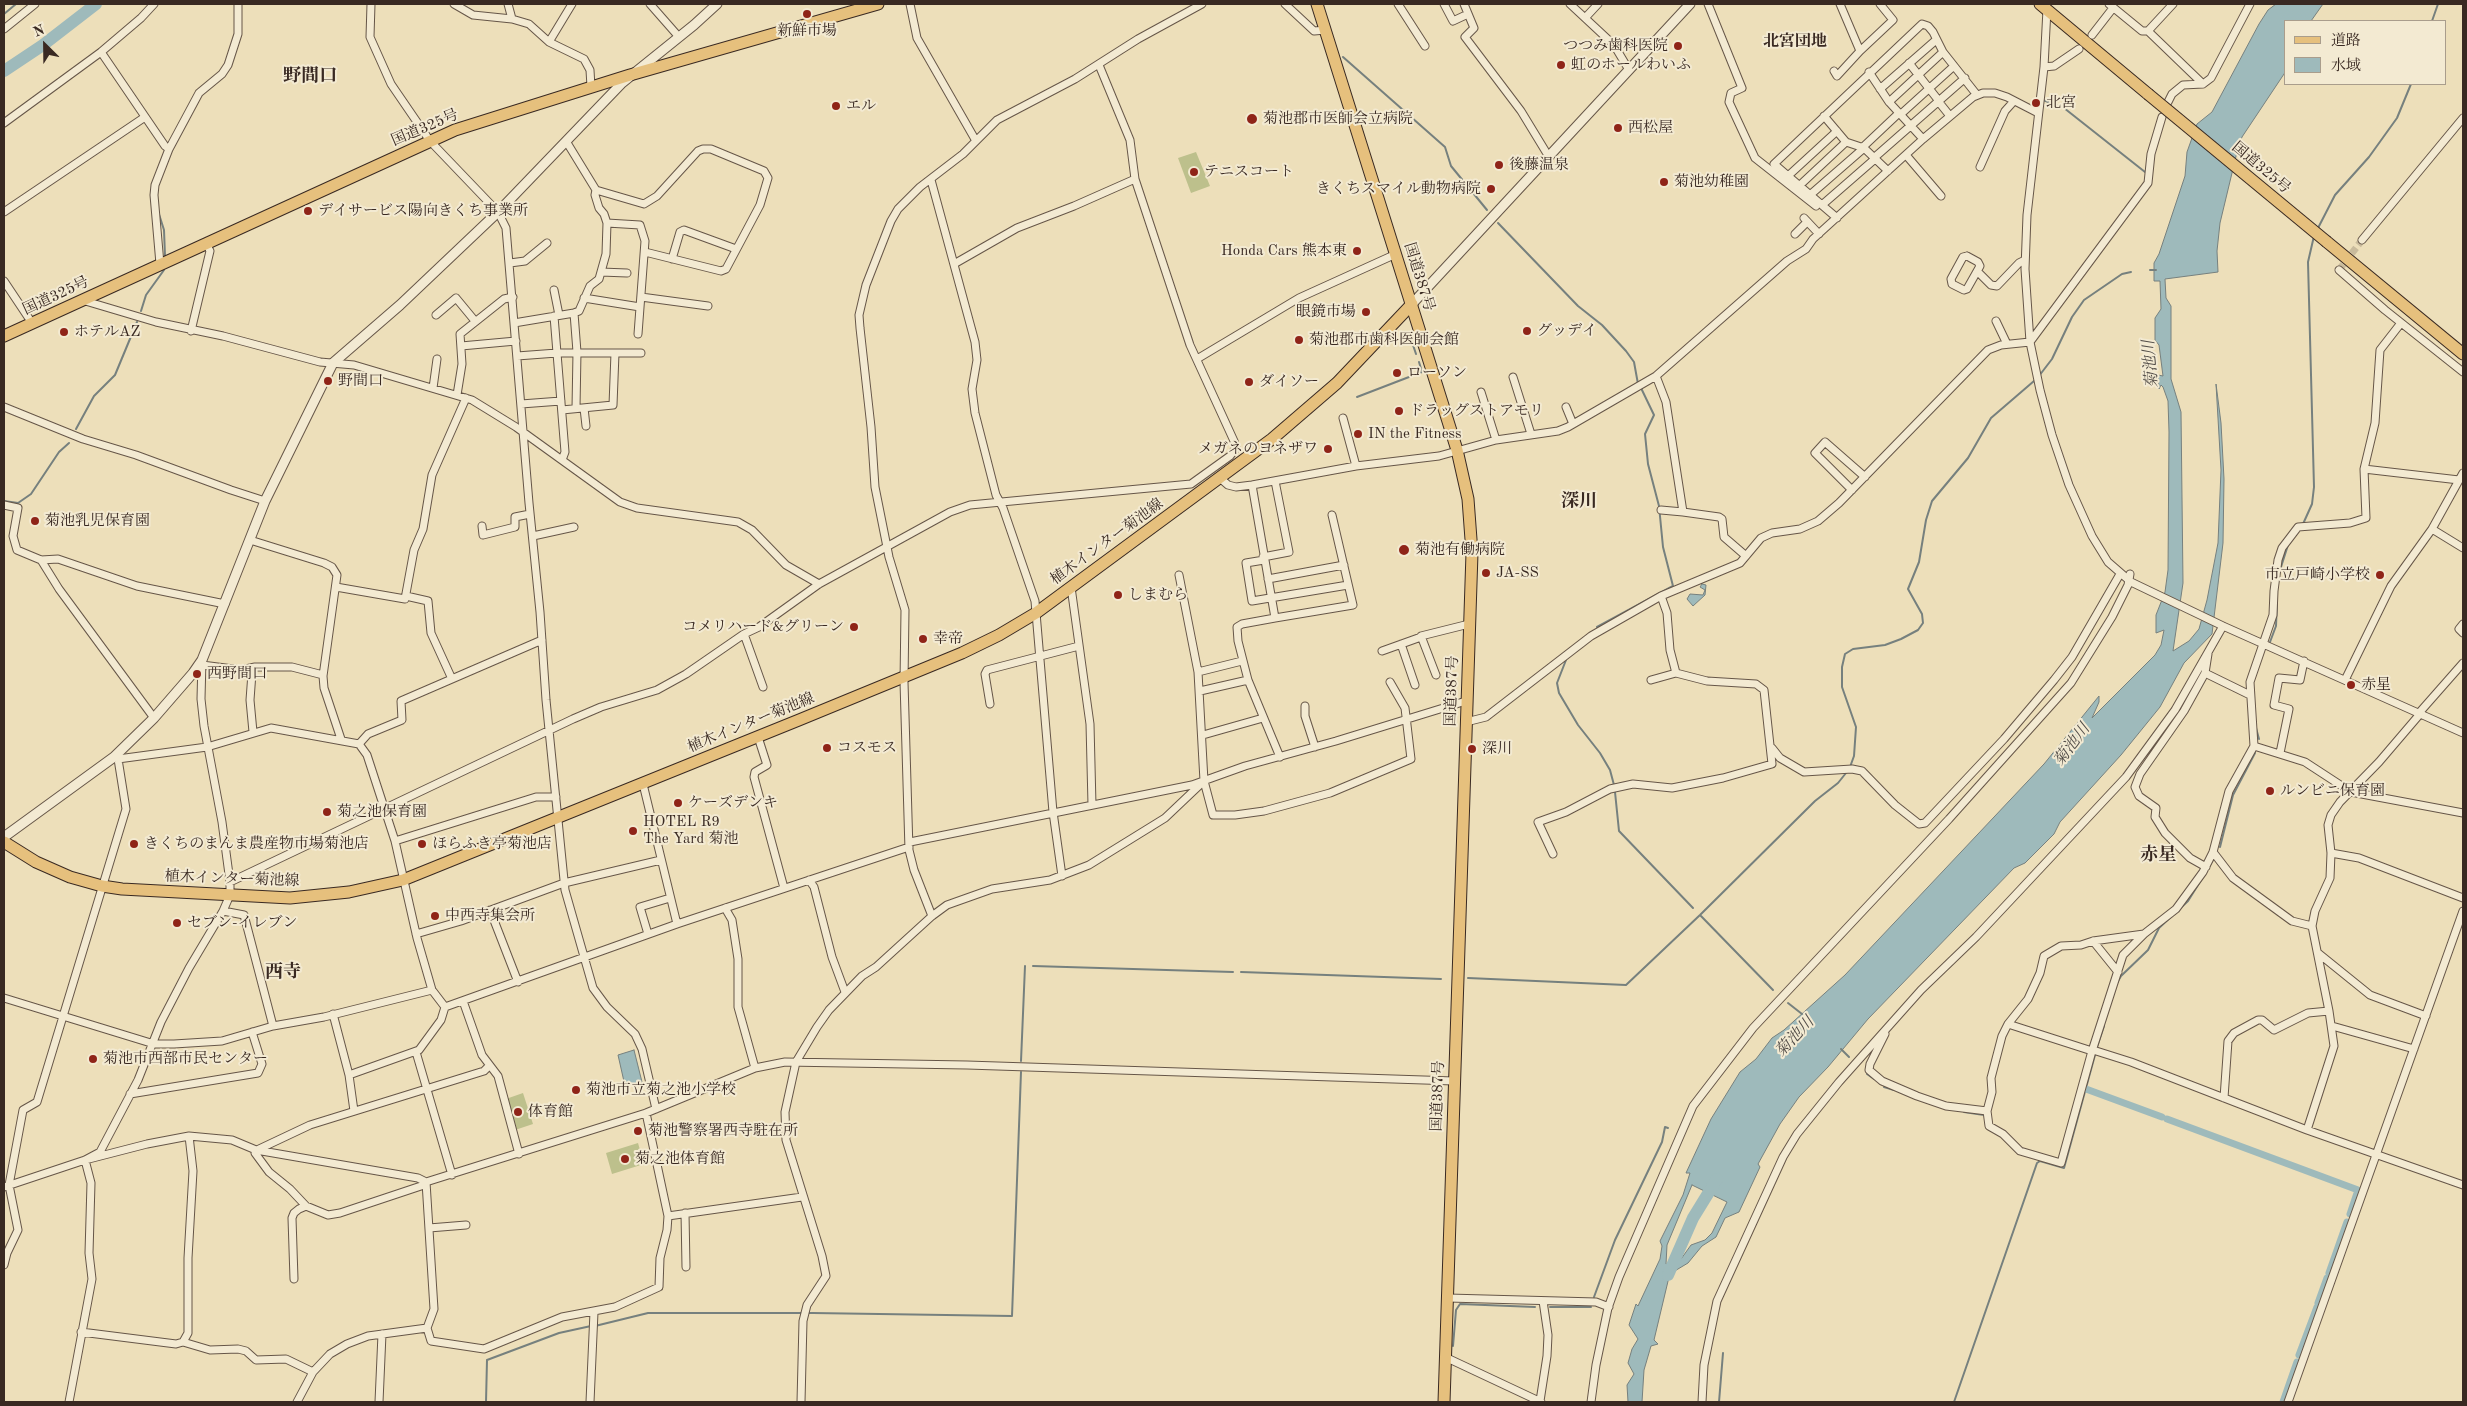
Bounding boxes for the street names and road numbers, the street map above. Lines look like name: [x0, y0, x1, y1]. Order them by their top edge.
street label: 国道325号: [389, 106, 461, 150]
street label: 国道325号: [2228, 138, 2294, 198]
street label: 国道387号: [1400, 240, 1438, 314]
street label: 国道325号: [20, 273, 92, 319]
street label: 植木インター菊池線: [1047, 495, 1167, 589]
street label: 国道387号: [1442, 655, 1462, 727]
street label: 植木インター菊池線: [685, 689, 817, 757]
street label: 植木インター菊池線: [164, 868, 300, 890]
street label: 国道387号: [1428, 1060, 1448, 1132]

